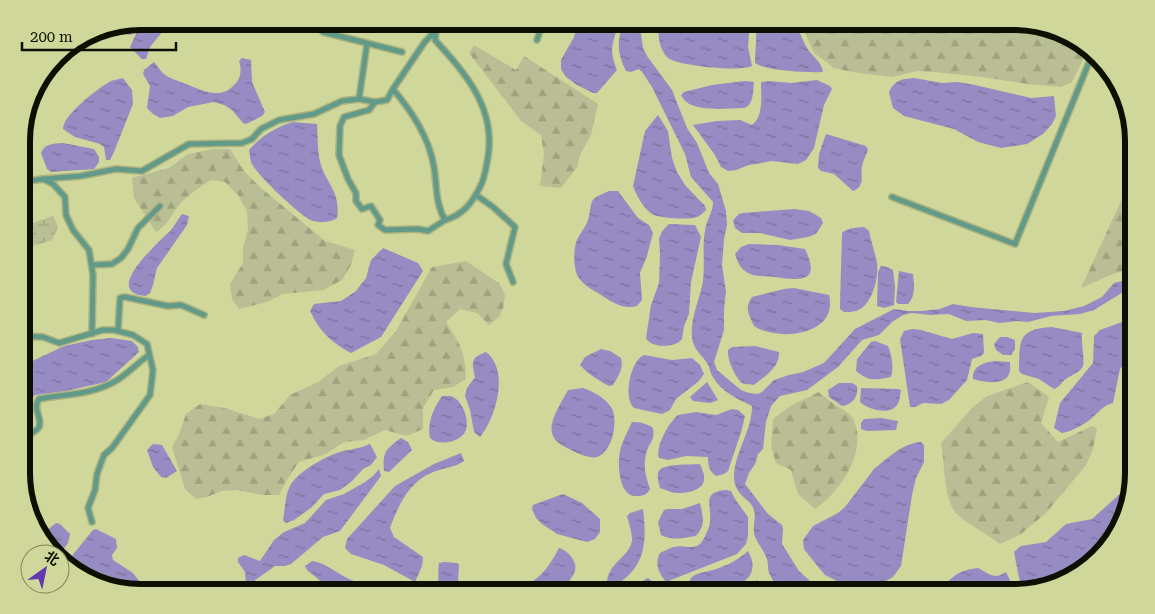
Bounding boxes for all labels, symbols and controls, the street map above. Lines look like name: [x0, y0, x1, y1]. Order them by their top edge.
scale bar: [22, 20, 176, 52]
text: 200 m: [30, 28, 73, 46]
north arrow: [20, 544, 70, 594]
text: 北: [42, 548, 62, 569]

